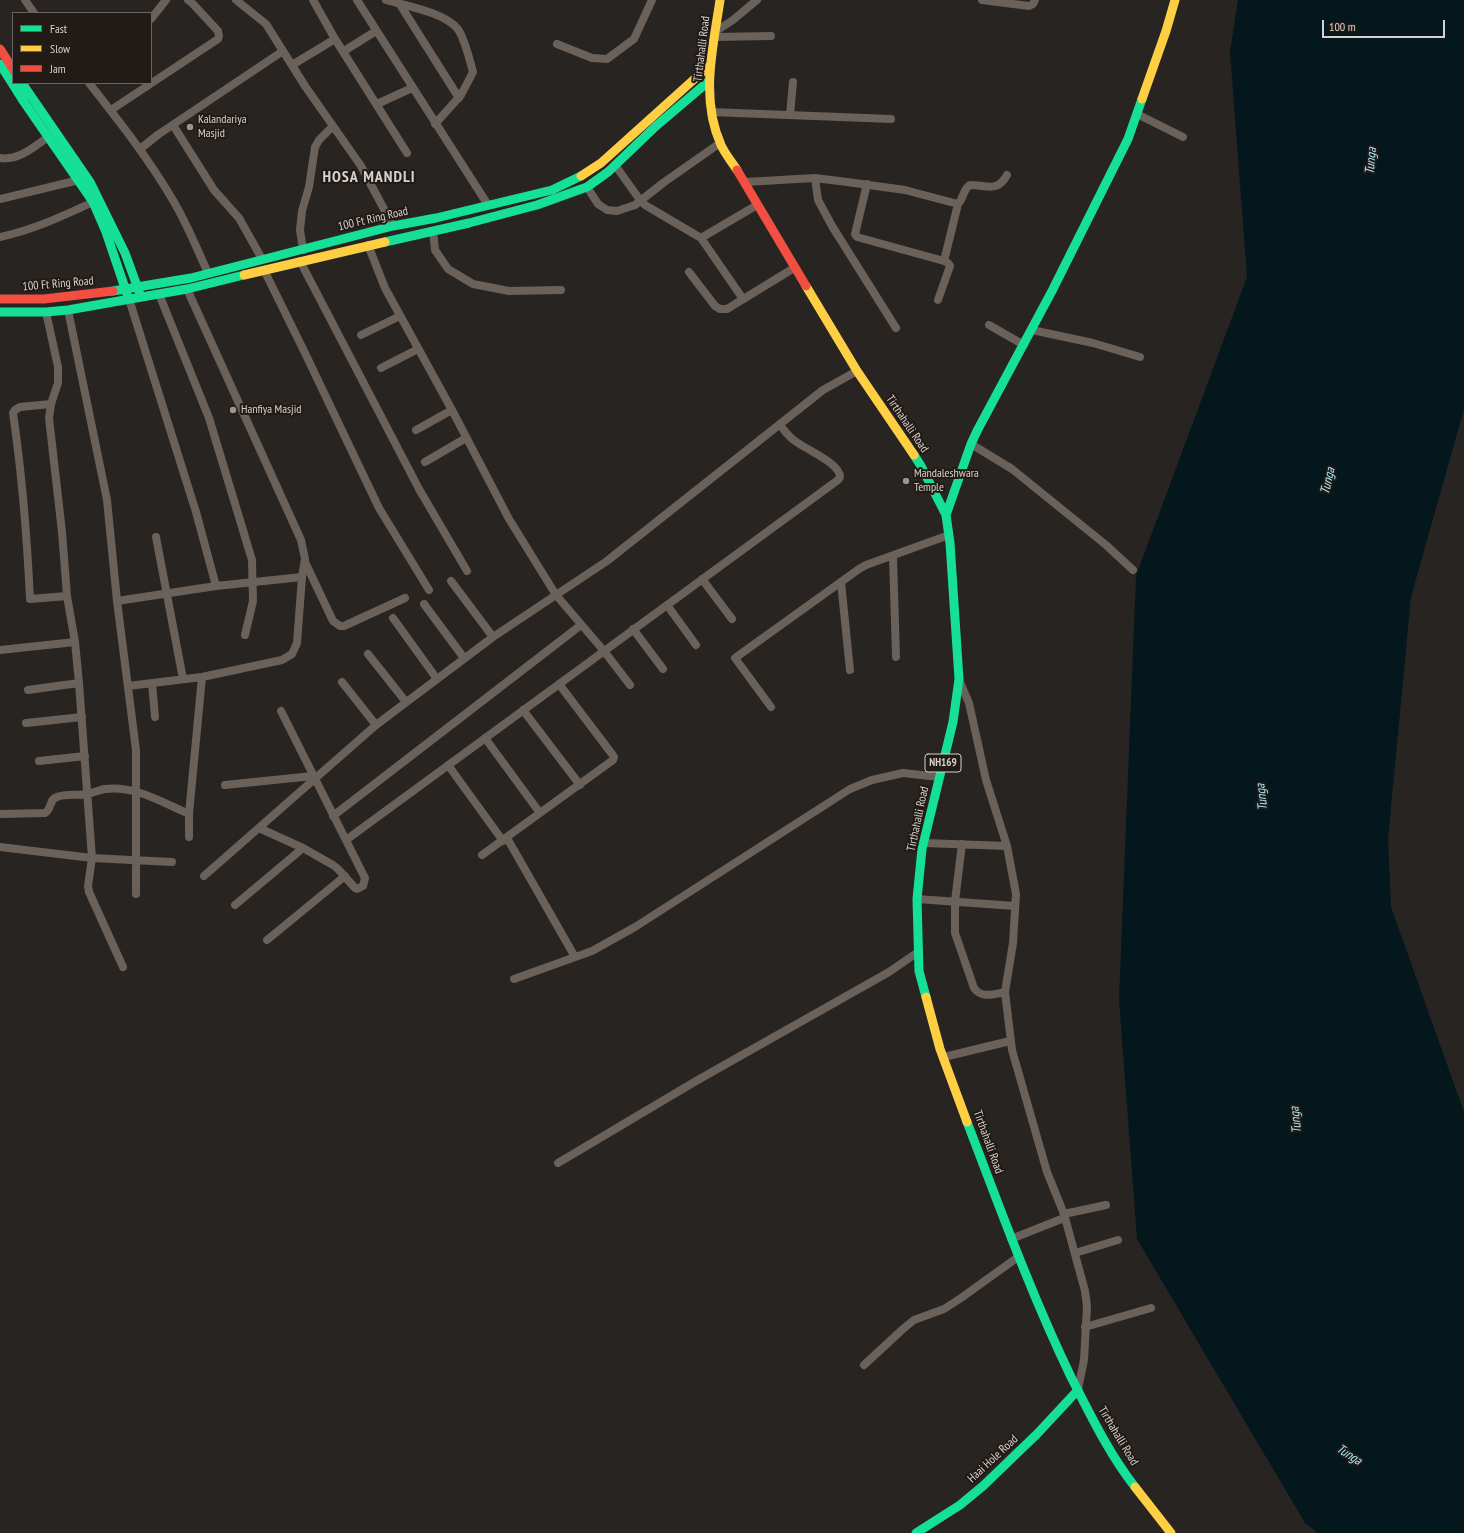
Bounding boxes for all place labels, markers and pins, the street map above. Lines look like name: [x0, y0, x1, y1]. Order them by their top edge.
place label: Kalandariya Masjid: [198, 113, 247, 141]
marker: Kalandariya Masjid: [185, 122, 195, 132]
place label: Hanfiya Masjid: [241, 403, 301, 417]
marker: Hanfiya Masjid: [228, 405, 238, 415]
place label: Mandaleshwara Temple: [914, 467, 979, 495]
marker: Mandaleshwara Temple: [901, 476, 911, 486]

